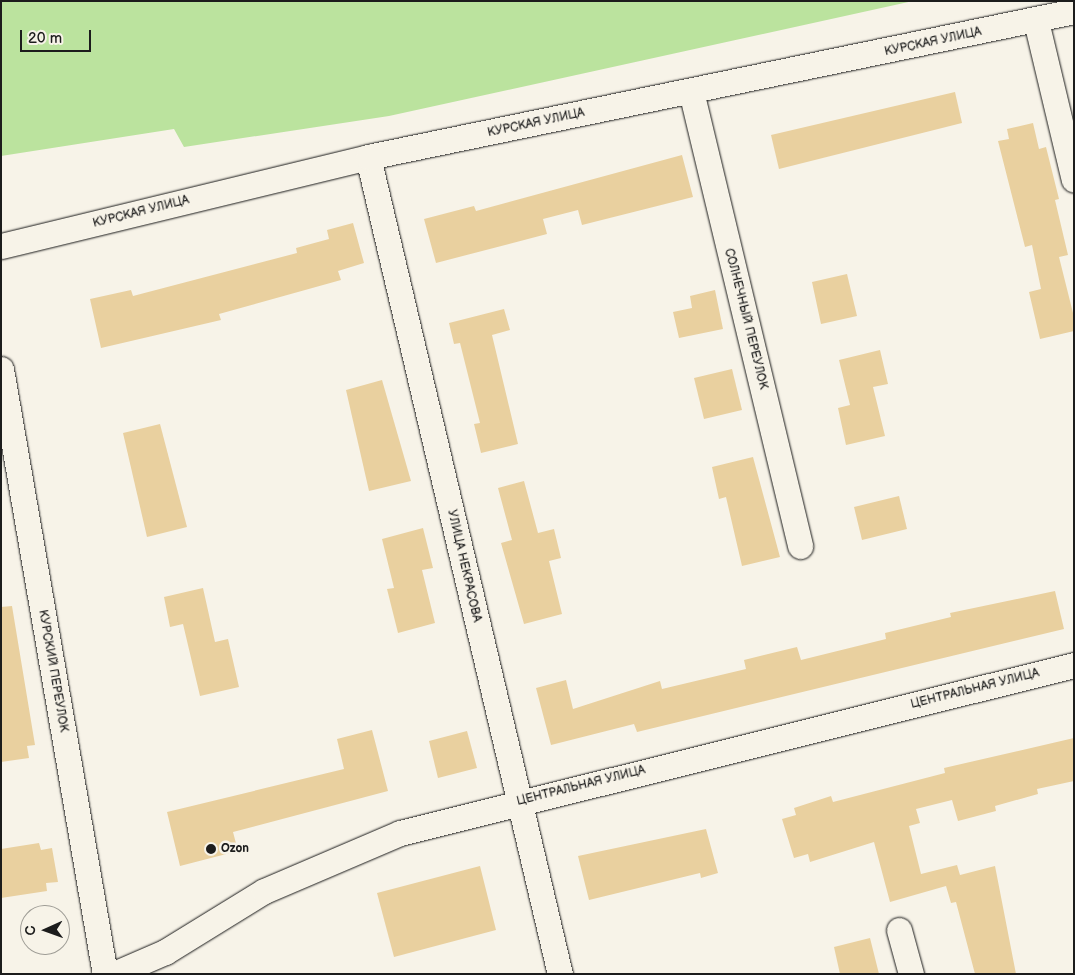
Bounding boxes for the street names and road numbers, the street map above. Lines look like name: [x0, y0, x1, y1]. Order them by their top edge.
street label: КУРСКАЯ УЛИЦА: [883, 25, 983, 59]
street label: КУРСКАЯ УЛИЦА: [486, 106, 586, 140]
street label: КУРСКАЯ УЛИЦА: [91, 193, 191, 231]
street label: СОЛНЕЧНЫЙ ПЕРЕУЛОК: [722, 247, 770, 391]
street label: УЛИЦА НЕКРАСОВА: [444, 508, 484, 624]
street label: КУРСКИЙ ПЕРЕУЛОК: [35, 609, 71, 733]
street label: ЦЕНТРАЛЬНАЯ УЛИЦА: [909, 666, 1041, 712]
street label: ЦЕНТРАЛЬНАЯ УЛИЦА: [515, 763, 647, 809]

